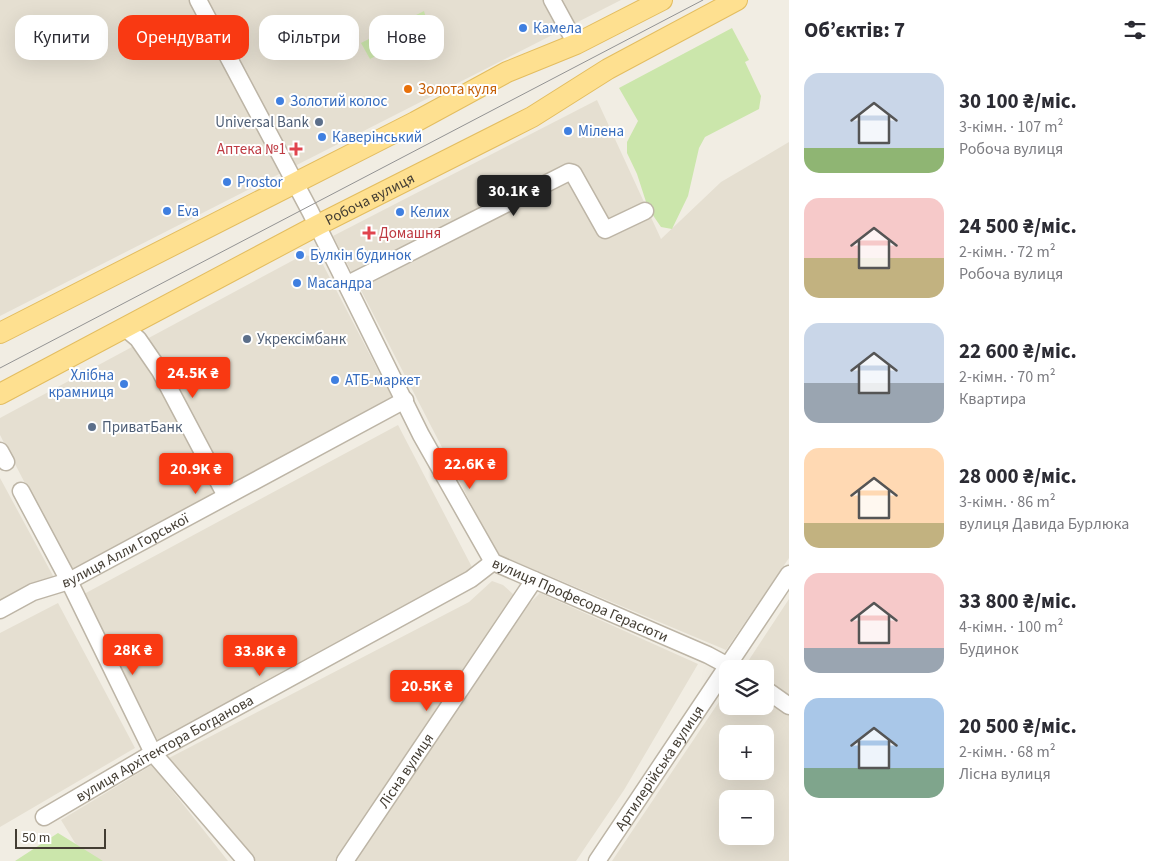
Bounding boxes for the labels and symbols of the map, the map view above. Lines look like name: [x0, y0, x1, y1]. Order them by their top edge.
place label: Камела: [533, 18, 582, 39]
marker: Камела: [517, 22, 529, 34]
place label: Золота куля: [418, 79, 497, 100]
marker: Золота куля: [402, 83, 414, 95]
place label: Золотий колос: [290, 91, 387, 112]
marker: Золотий колос: [274, 95, 286, 107]
place label: Universal Bank: [215, 112, 310, 133]
marker: Universal Bank: [313, 116, 325, 128]
place label: Мілена: [578, 121, 624, 142]
marker: Мілена: [562, 125, 574, 137]
place label: Каверінський: [332, 127, 422, 148]
marker: Каверінський: [316, 131, 328, 143]
place label: Аптека №1: [217, 139, 286, 160]
marker: Аптека №1: [290, 143, 302, 155]
street label: Робоча вулиця: [321, 168, 418, 231]
place label: Prostor: [237, 172, 284, 193]
pin: 30.1K ₴: [468, 174, 560, 217]
marker: Prostor: [221, 176, 233, 188]
place label: Eva: [177, 201, 199, 222]
place label: Келих: [410, 202, 449, 223]
marker: Eva: [161, 205, 173, 217]
marker: Келих: [394, 206, 406, 218]
place label: Домашня: [379, 223, 441, 244]
marker: Домашня: [363, 227, 375, 239]
place label: Булкін будинок: [310, 245, 412, 266]
marker: Булкін будинок: [294, 249, 306, 261]
place label: Масандра: [307, 273, 372, 294]
marker: Масандра: [291, 277, 303, 289]
place label: Укрексімбанк: [257, 329, 347, 350]
marker: Укрексімбанк: [241, 333, 253, 345]
pin: 24.5K ₴: [147, 356, 239, 399]
place label: Хлібна крамниця: [48, 365, 114, 403]
place label: АТБ-маркет: [345, 370, 421, 391]
marker: АТБ-маркет: [329, 374, 341, 386]
marker: Хлібна крамниця: [118, 378, 130, 390]
place label: ПриватБанк: [102, 417, 183, 438]
marker: ПриватБанк: [86, 421, 98, 433]
pin: 22.6K ₴: [424, 448, 516, 490]
pin: 20.9K ₴: [150, 452, 242, 495]
street label: вулиця Алли Горської: [59, 508, 194, 594]
street label: вулиця Професора Герасюти: [489, 553, 672, 648]
pin: 28K ₴: [98, 634, 168, 676]
pin: 33.8K ₴: [214, 634, 306, 677]
pin: 20.5K ₴: [381, 670, 473, 712]
street label: вулиця Архітектора Богданова: [72, 690, 258, 807]
street label: Артилерійська вулиця: [610, 701, 709, 835]
street label: Лісна вулиця: [374, 729, 439, 812]
scale bar: [15, 826, 106, 849]

